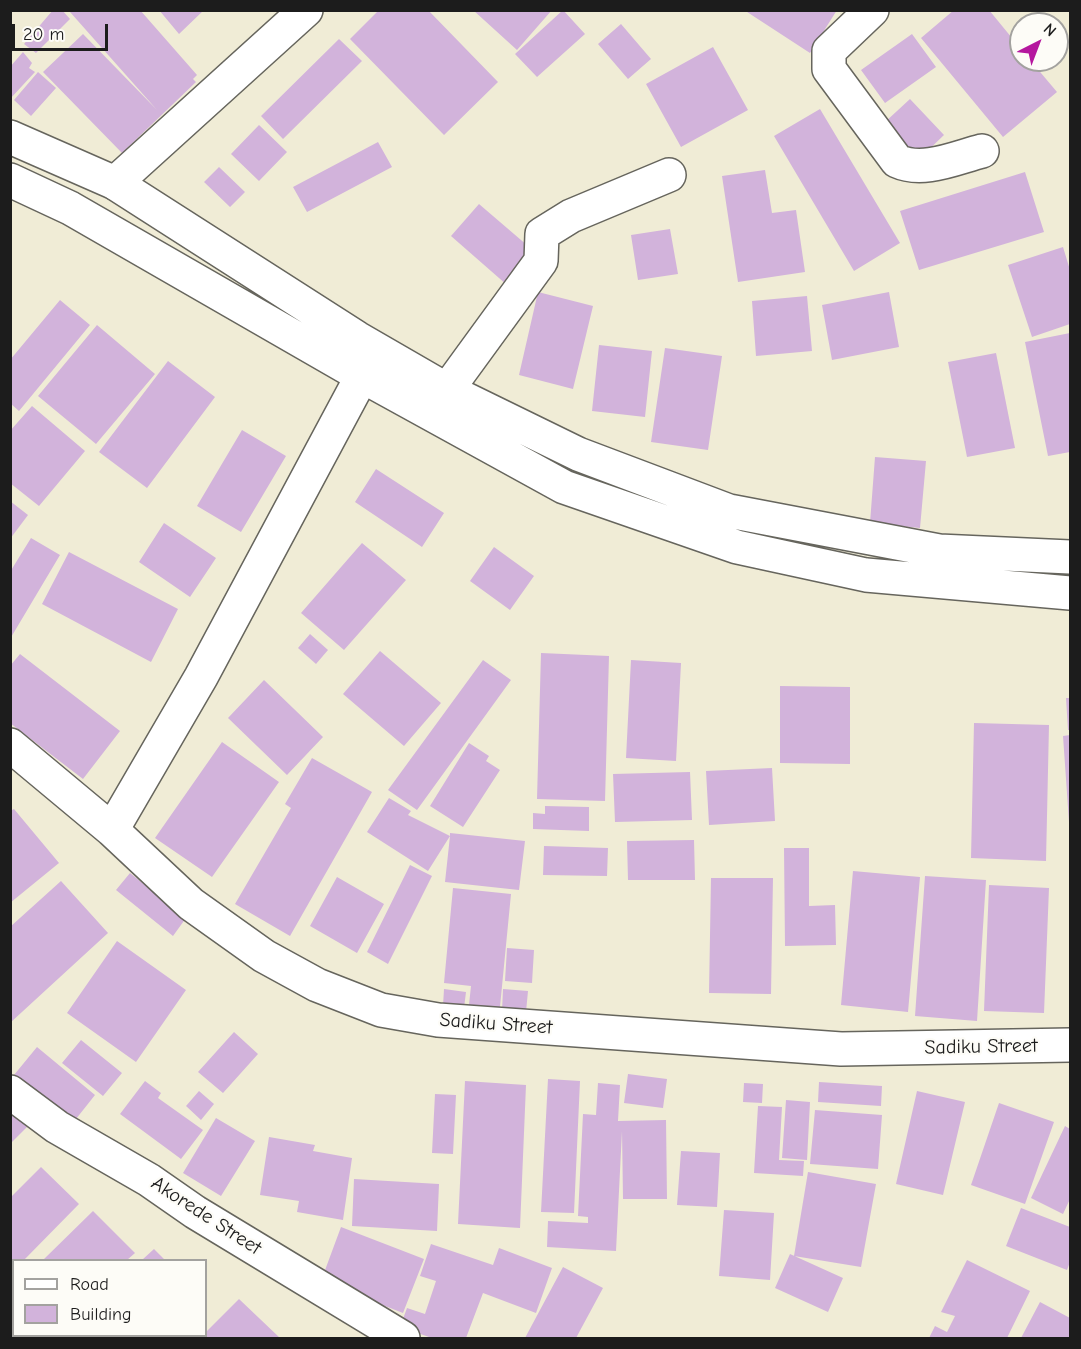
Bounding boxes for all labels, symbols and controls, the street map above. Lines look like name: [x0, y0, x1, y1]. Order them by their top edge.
scale bar: [15, 12, 111, 50]
north arrow: [1009, 12, 1069, 72]
text: N: [1040, 20, 1060, 40]
text: 20 m: [23, 24, 64, 45]
street label: Sadiku Street: [439, 1008, 553, 1040]
street label: Sadiku Street: [924, 1034, 1038, 1060]
street label: Akorede Street: [146, 1172, 266, 1260]
legend: [12, 1259, 207, 1337]
text: Road: [70, 1274, 109, 1295]
text: Building: [70, 1304, 132, 1325]

